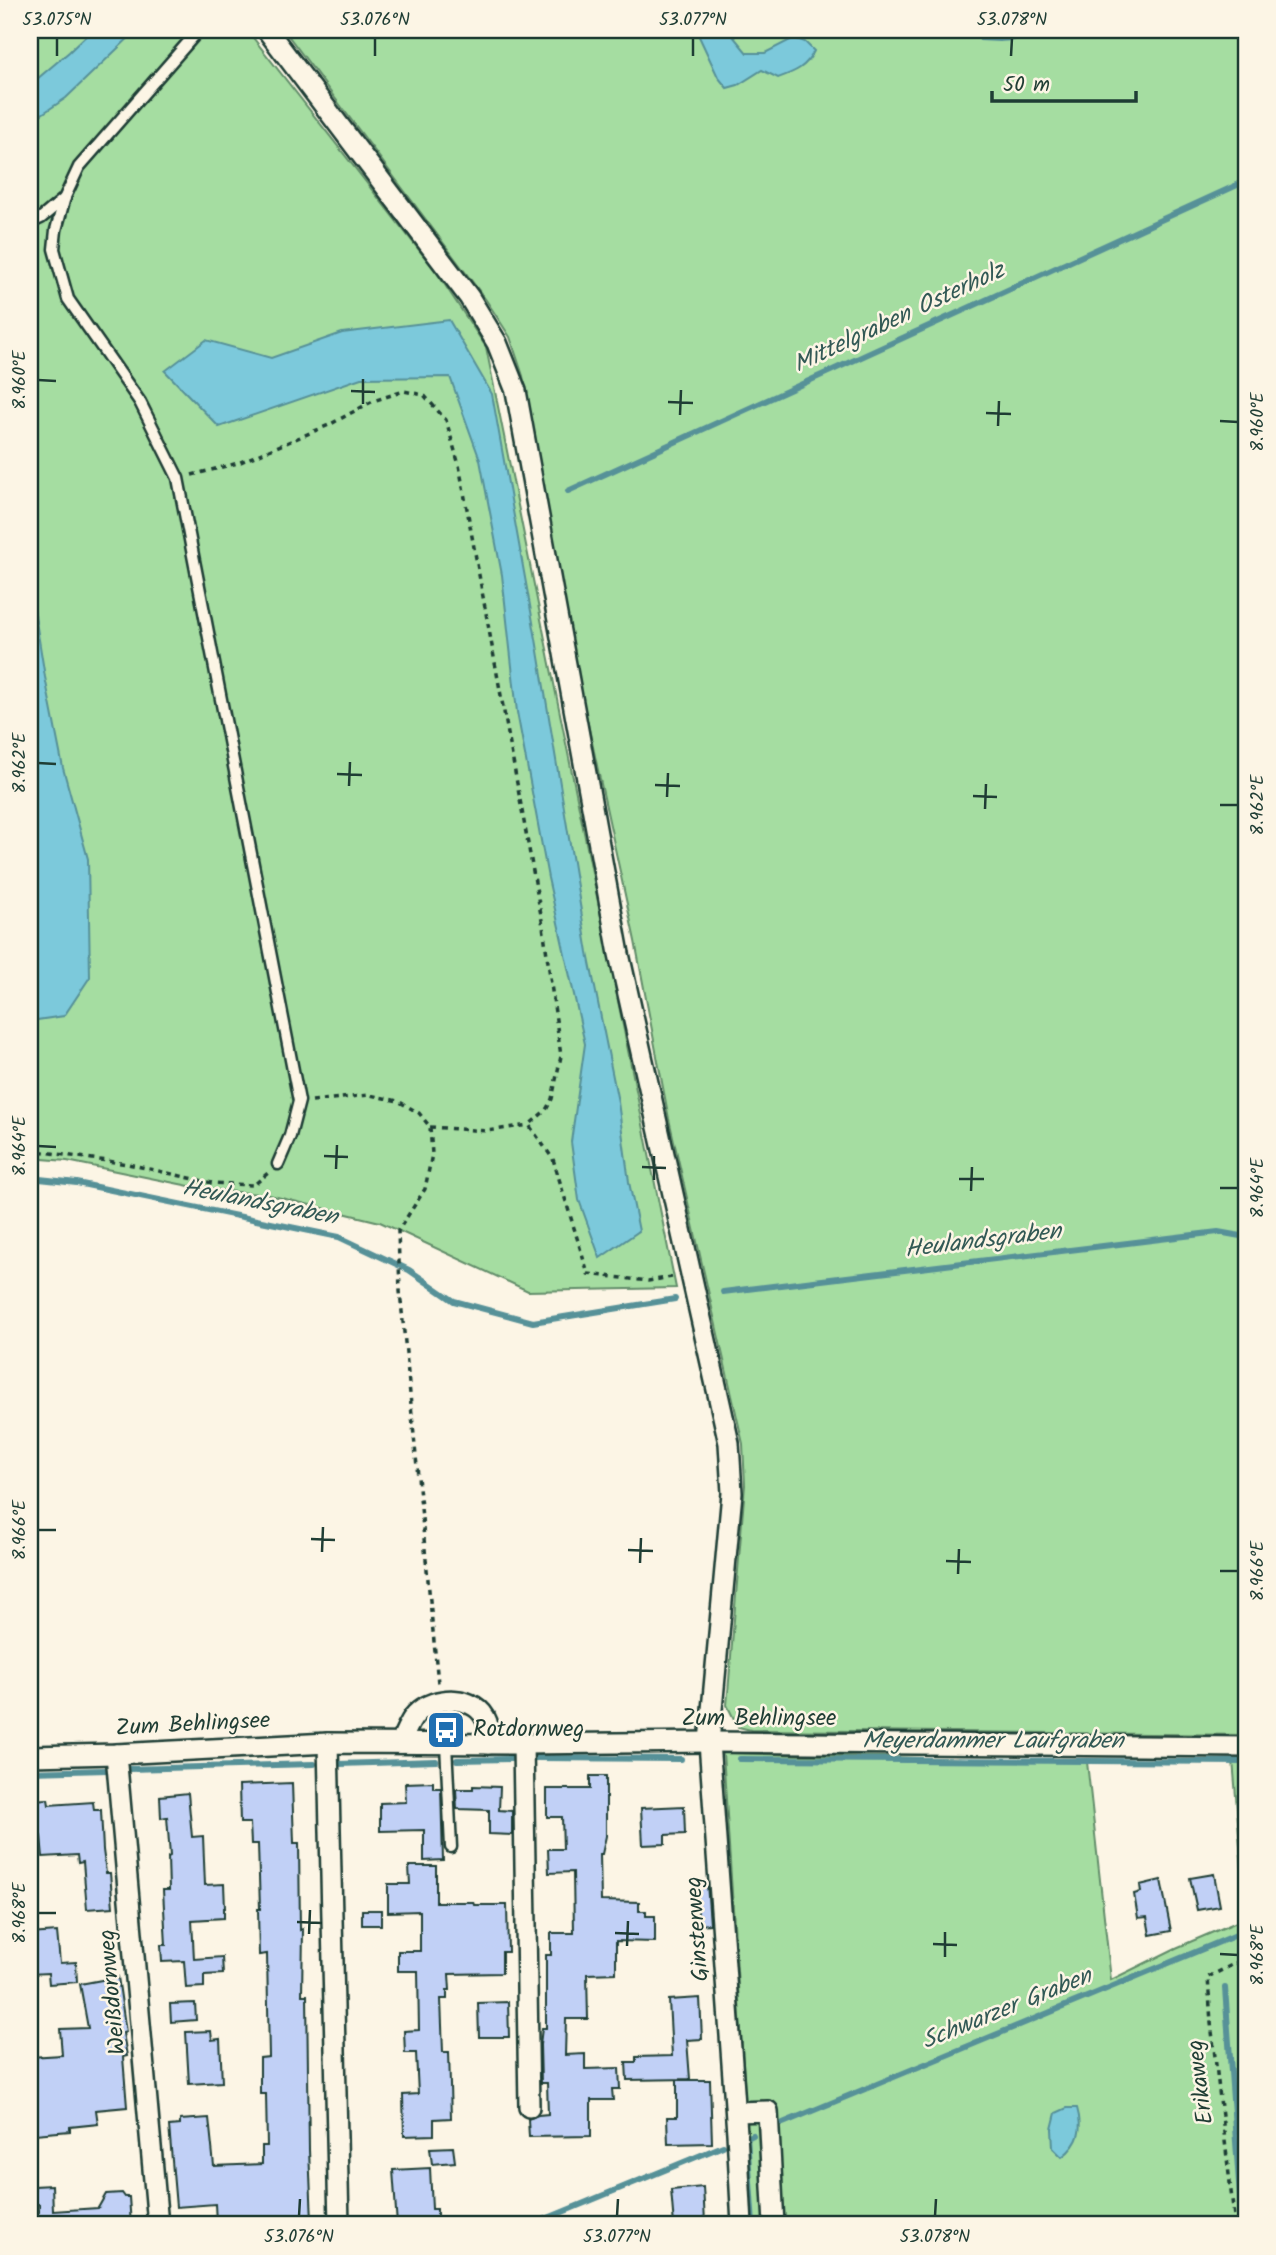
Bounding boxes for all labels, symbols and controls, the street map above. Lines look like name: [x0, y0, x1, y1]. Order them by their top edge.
text: 53.075°N: [22, 6, 92, 35]
text: 53.076°N: [340, 6, 410, 35]
text: 53.077°N: [659, 6, 727, 35]
text: 53.078°N: [977, 6, 1047, 35]
scale bar: [992, 60, 1136, 104]
text: 50 m: [1003, 69, 1050, 102]
water label: Mittelgraben Osterholz: [787, 251, 1013, 384]
text: 8.960°E: [6, 350, 35, 410]
text: 8.960°E: [1244, 392, 1273, 452]
text: 8.962°E: [6, 732, 35, 793]
text: 8.962°E: [1244, 774, 1273, 835]
text: 8.964°E: [6, 1115, 35, 1176]
text: 8.964°E: [1244, 1157, 1273, 1218]
water label: Heulandsgraben: [179, 1169, 343, 1238]
water label: Heulandsgraben: [903, 1212, 1066, 1270]
text: 8.966°E: [6, 1499, 35, 1560]
text: 8.966°E: [1244, 1540, 1273, 1601]
street label: Zum Behlingsee: [682, 1701, 836, 1737]
street label: Zum Behlingsee: [115, 1703, 271, 1747]
bus stop icon: Rotdornweg: [425, 1709, 467, 1751]
place label: Rotdornweg: [473, 1712, 584, 1748]
water label: Meyerdammer Laufgraben: [862, 1722, 1126, 1761]
street label: Ginsterweg: [676, 1875, 720, 1983]
text: 8.968°E: [6, 1882, 35, 1944]
text: 8.968°E: [1244, 1924, 1273, 1986]
street label: Weißdornweg: [90, 1928, 136, 2056]
water label: Schwarzer Graben: [916, 1956, 1100, 2061]
street label: Erikaweg: [1178, 2038, 1224, 2126]
text: 53.076°N: [264, 2223, 334, 2252]
text: 53.077°N: [583, 2223, 651, 2252]
text: 53.078°N: [900, 2223, 970, 2252]

